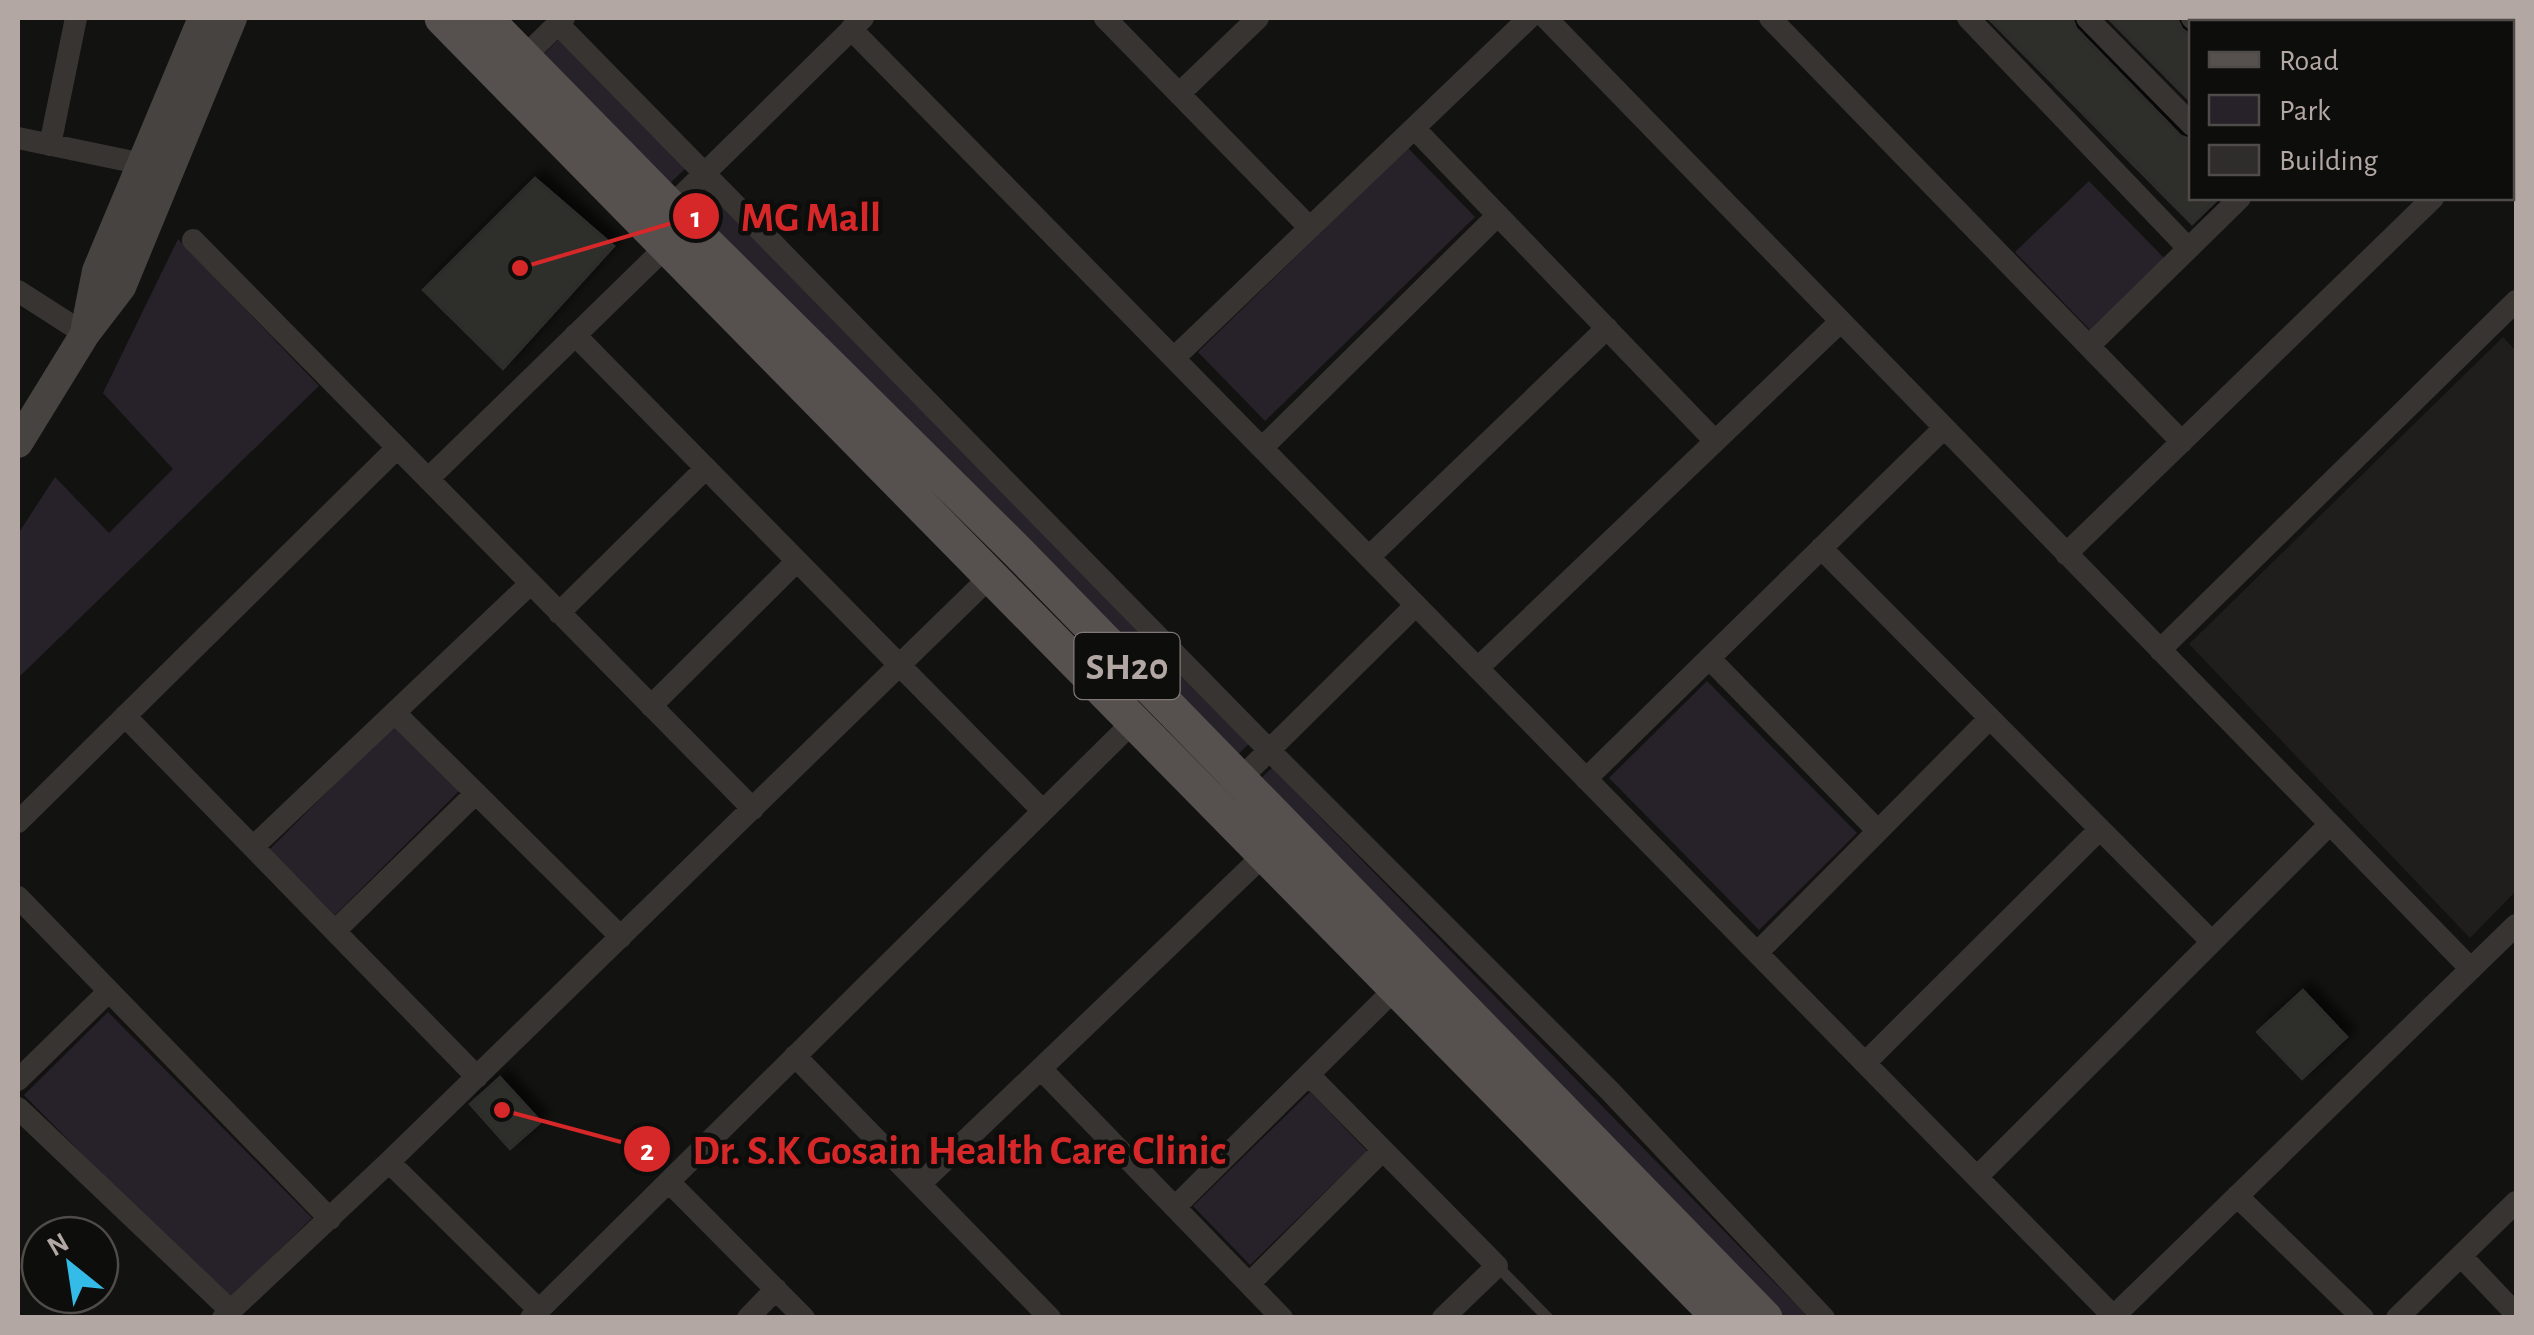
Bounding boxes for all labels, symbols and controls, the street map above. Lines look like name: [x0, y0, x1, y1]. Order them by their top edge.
legend: [2189, 20, 2514, 200]
text: Road: [2279, 46, 2339, 76]
text: Park: [2279, 96, 2331, 126]
text: Building: [2279, 146, 2378, 176]
callout: MG Mall: [671, 180, 901, 252]
text: MG Mall: [741, 197, 881, 239]
text: 1: [691, 203, 701, 233]
road number: SH20: [1074, 633, 1180, 699]
callout: Dr. S.K Gosain Health Care Clinic: [622, 1113, 1245, 1185]
text: Dr. S.K Gosain Health Care Clinic: [692, 1130, 1226, 1172]
text: 2: [640, 1136, 654, 1166]
north arrow: [20, 1215, 120, 1315]
text: N: [43, 1228, 74, 1262]

